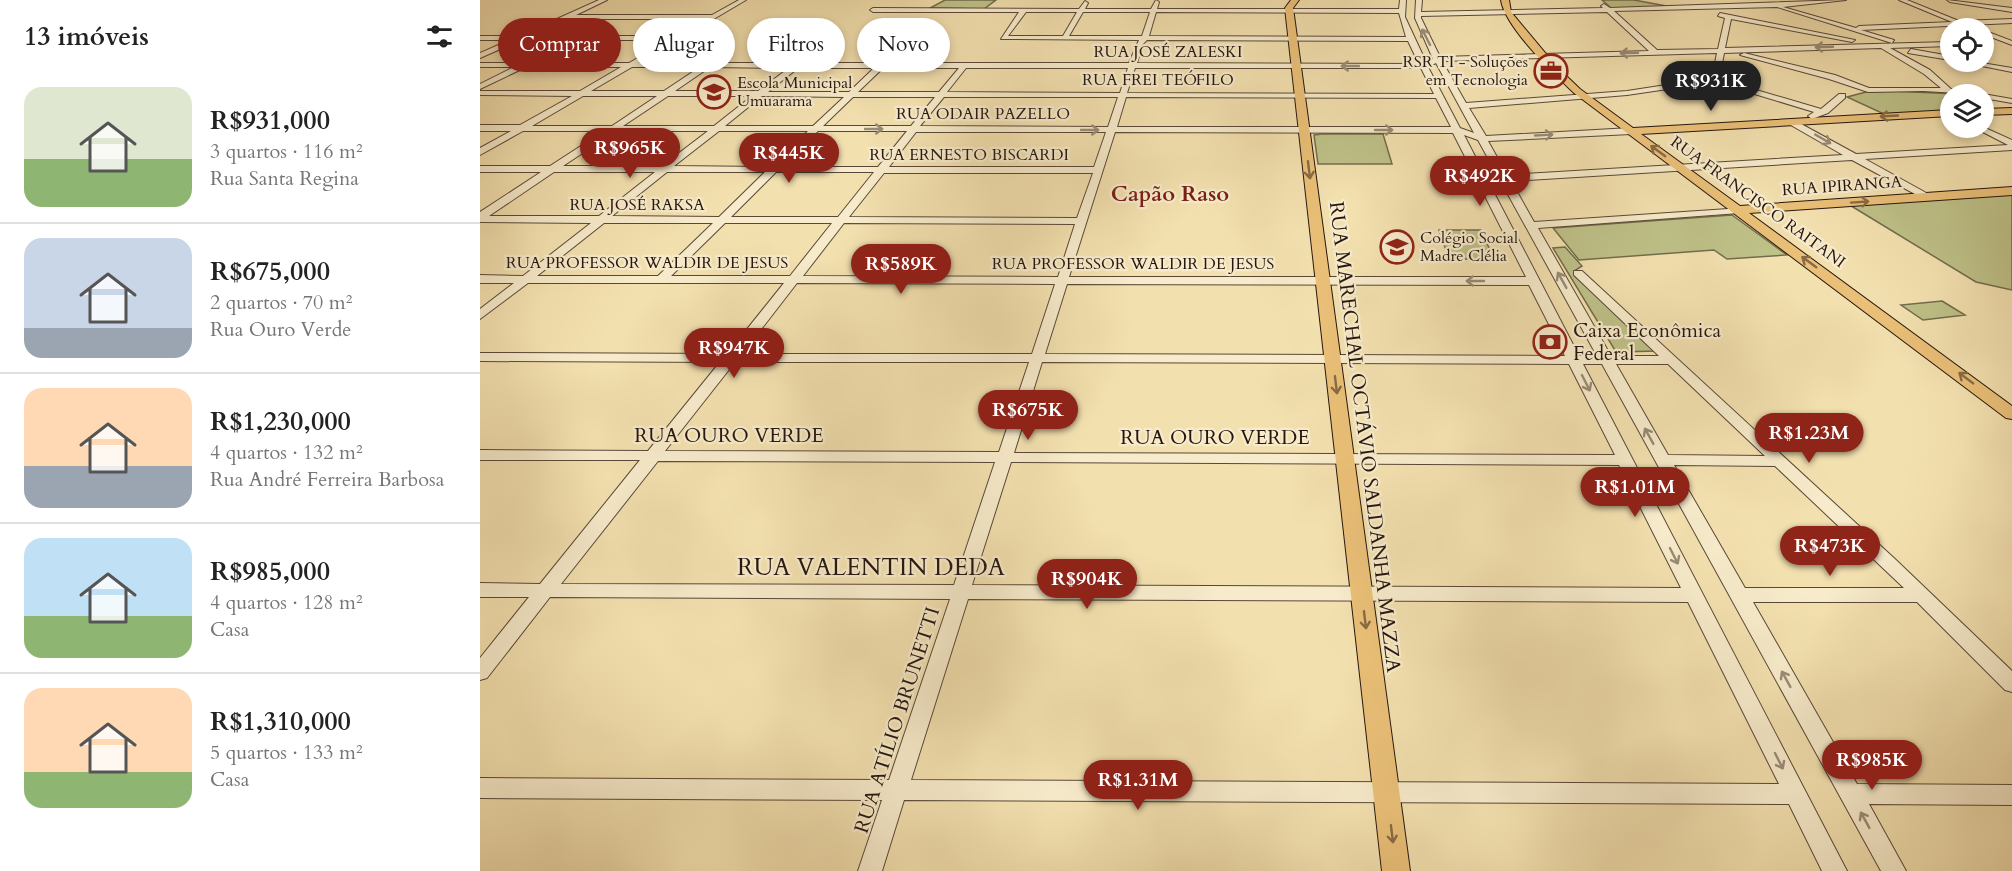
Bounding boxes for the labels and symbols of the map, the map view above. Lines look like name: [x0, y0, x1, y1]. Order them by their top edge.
one-way arrow: [1419, 28, 1431, 46]
street label: RUA JOSÉ ZALESKI: [1094, 41, 1242, 63]
one-way arrow: [1815, 42, 1834, 53]
one-way arrow: [1620, 48, 1640, 59]
place label: RSR TI - Soluções em Tecnologia: [1403, 51, 1528, 91]
office icon: RSR TI - Soluções em Tecnologia: [1533, 53, 1569, 89]
one-way arrow: [1341, 60, 1361, 72]
pin: R$931K: [1662, 61, 1760, 112]
street label: RUA FREI TEÓFILO: [1082, 69, 1234, 91]
place label: Escola Municipal Umuarama: [737, 72, 852, 112]
school or university icon: Escola Municipal Umuarama: [696, 74, 732, 110]
street label: RUA ODAIR PAZELLO: [896, 103, 1070, 125]
one-way arrow: [1880, 111, 1900, 122]
one-way arrow: [863, 123, 883, 135]
one-way arrow: [1079, 124, 1099, 136]
one-way arrow: [1373, 124, 1393, 136]
pin: R$965K: [581, 128, 679, 179]
one-way arrow: [1533, 130, 1553, 141]
street label: RUA FRANCISCO RAITANI: [1666, 131, 1850, 273]
pin: R$445K: [740, 133, 838, 184]
one-way arrow: [1814, 133, 1831, 145]
street label: RUA ERNESTO BISCARDI: [869, 144, 1069, 166]
one-way arrow: [1650, 144, 1666, 157]
pin: R$492K: [1431, 156, 1529, 207]
one-way arrow: [1304, 160, 1315, 180]
street label: RUA IPIRANGA: [1781, 171, 1903, 201]
district label: Capão Raso: [1111, 179, 1229, 209]
street label: RUA JOSÉ RAKSA: [569, 194, 705, 216]
one-way arrow: [1850, 196, 1870, 207]
street label: RUA MARECHAL OCTÁVIO SALDANHA MAZZA: [1323, 200, 1407, 675]
place label: Colégio Social Madre Clélia: [1420, 227, 1518, 267]
school or university icon: Colégio Social Madre Clélia: [1379, 229, 1415, 265]
pin: R$589K: [852, 244, 950, 295]
street label: RUA PROFESSOR WALDIR DE JESUS: [506, 252, 788, 274]
street label: RUA PROFESSOR WALDIR DE JESUS: [992, 253, 1274, 275]
one-way arrow: [1802, 255, 1818, 268]
one-way arrow: [1556, 272, 1568, 289]
one-way arrow: [1466, 275, 1486, 287]
place label: Caixa Econômica Federal: [1573, 317, 1722, 367]
bank icon: Caixa Econômica Federal: [1532, 324, 1568, 360]
pin: R$947K: [685, 328, 783, 379]
one-way arrow: [1958, 372, 1974, 385]
one-way arrow: [1580, 373, 1592, 391]
one-way arrow: [1330, 374, 1341, 394]
pin: R$675K: [979, 390, 1077, 441]
pin: R$1.23M: [1754, 413, 1864, 464]
street label: RUA OURO VERDE: [634, 422, 824, 449]
street label: RUA OURO VERDE: [1120, 424, 1310, 451]
one-way arrow: [1643, 428, 1655, 445]
pin: R$1.01M: [1580, 467, 1690, 518]
pin: R$473K: [1781, 526, 1879, 577]
one-way arrow: [1669, 547, 1680, 565]
street label: RUA VALENTIN DEDA: [737, 551, 1006, 584]
pin: R$904K: [1038, 559, 1136, 610]
street label: RUA ATÍLIO BRUNETTI: [848, 603, 946, 837]
one-way arrow: [1360, 610, 1371, 629]
one-way arrow: [1780, 671, 1792, 688]
pin: R$985K: [1823, 740, 1921, 791]
one-way arrow: [1773, 752, 1785, 769]
pin: R$1.31M: [1083, 760, 1193, 811]
one-way arrow: [1859, 812, 1871, 829]
one-way arrow: [1387, 824, 1398, 844]

